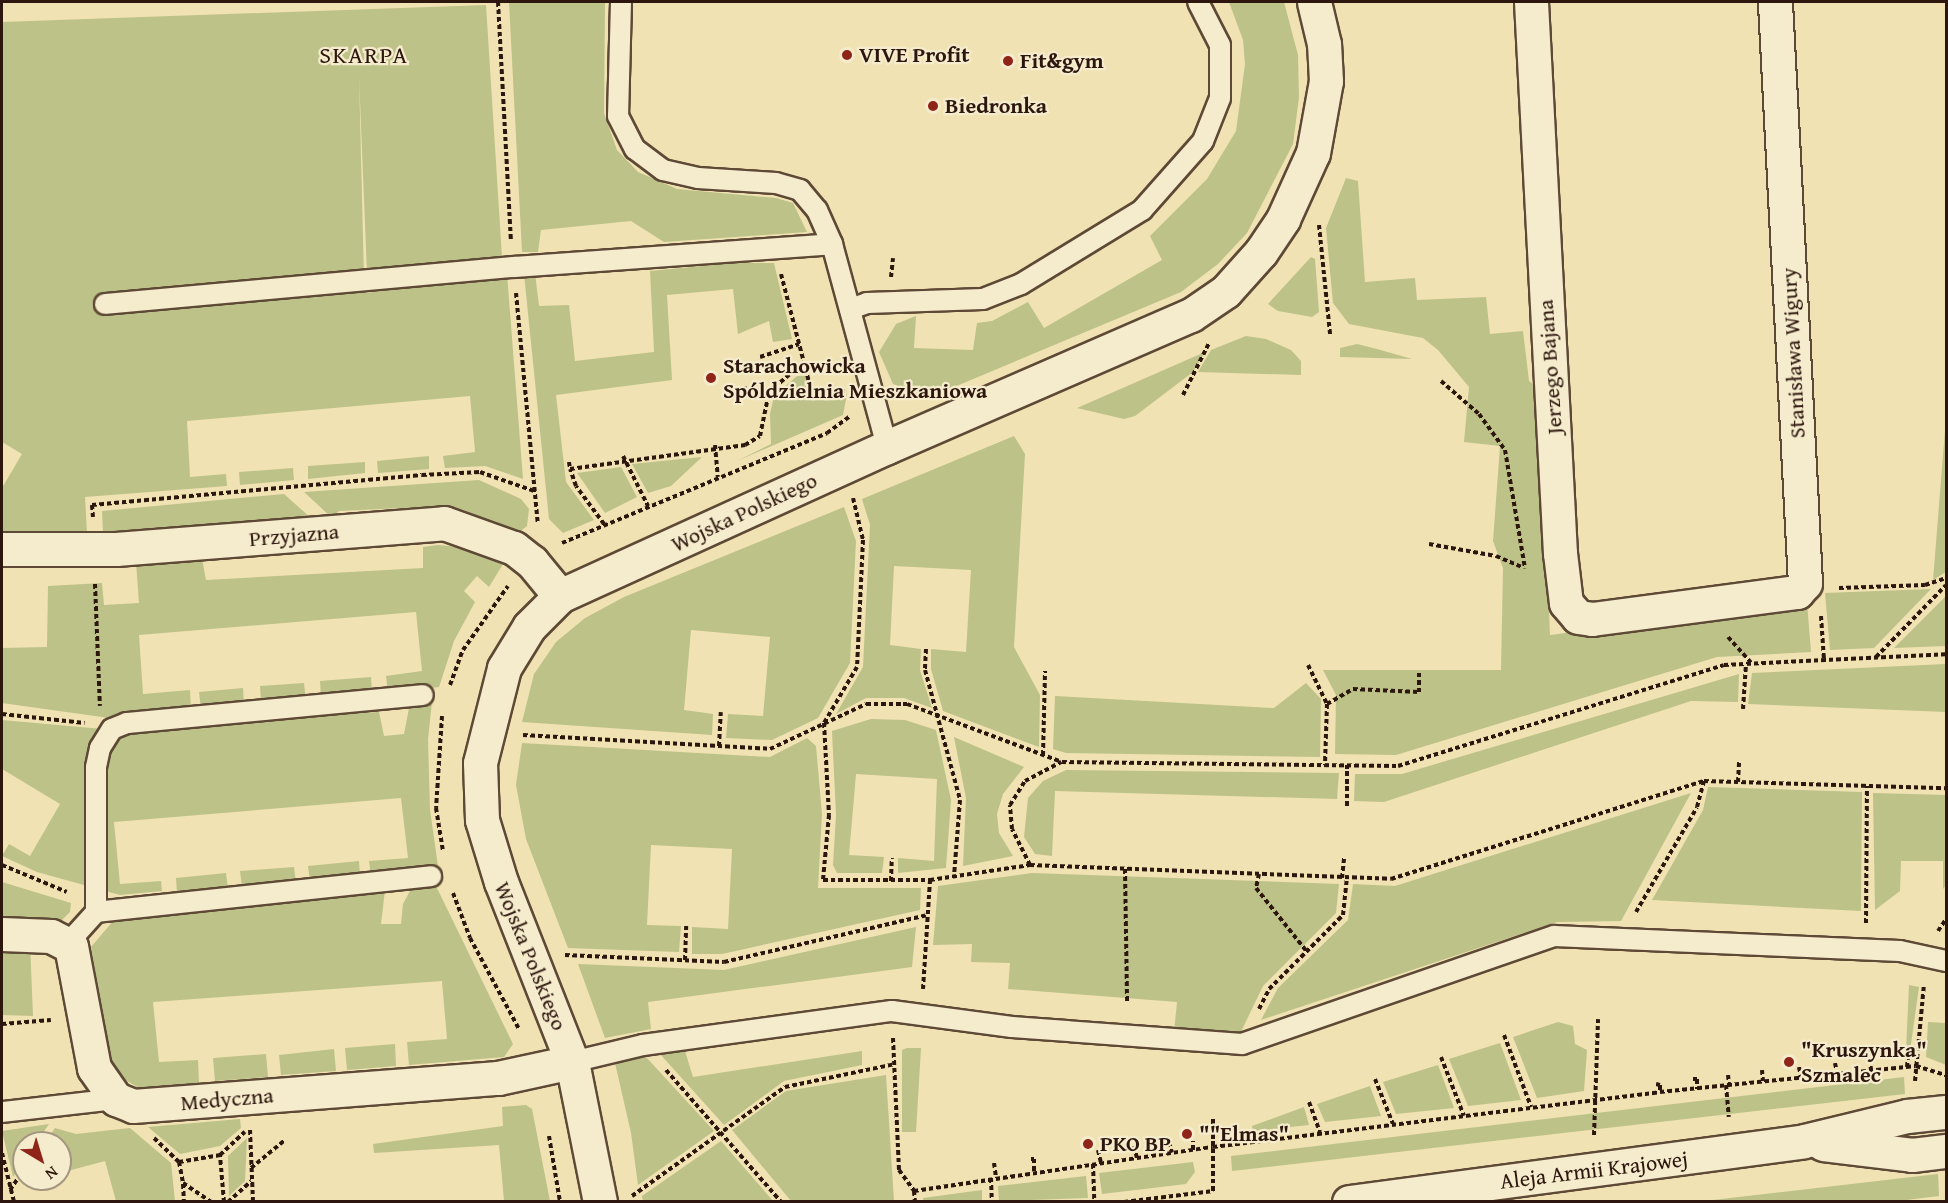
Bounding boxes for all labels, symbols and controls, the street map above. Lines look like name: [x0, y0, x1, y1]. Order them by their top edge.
district label: SKARPA: [319, 41, 409, 69]
place label: VIVE Profit: [859, 42, 970, 68]
marker: VIVE Profit: [840, 48, 854, 62]
place label: Fit&gym: [1020, 48, 1104, 74]
marker: Fit&gym: [1001, 54, 1015, 68]
place label: Biedronka: [945, 93, 1047, 119]
marker: Biedronka: [926, 99, 940, 113]
street label: Stanisława Wigury: [1775, 267, 1811, 439]
street label: Jerzego Bajana: [1532, 299, 1568, 435]
place label: Starachowicka Spóldzielnia Mieszkaniowa: [723, 352, 987, 404]
marker: Starachowicka Spóldzielnia Mieszkaniowa: [704, 371, 718, 385]
street label: Wojska Polskiego: [667, 467, 821, 557]
street label: Przyjazna: [248, 518, 340, 552]
street label: Wojska Polskiego: [489, 878, 573, 1034]
place label: "Kruszynka" Szmalec: [1801, 1036, 1927, 1088]
marker: "Kruszynka" Szmalec: [1782, 1055, 1796, 1069]
street label: Medyczna: [179, 1082, 275, 1116]
place label: ""Elmas": [1199, 1121, 1289, 1147]
marker: ""Elmas": [1180, 1127, 1194, 1141]
north arrow: [12, 1131, 72, 1191]
place label: PKO BP: [1100, 1131, 1171, 1157]
marker: PKO BP: [1081, 1137, 1095, 1151]
street label: Aleja Armii Krajowej: [1499, 1145, 1689, 1195]
text: N: [40, 1161, 63, 1186]

